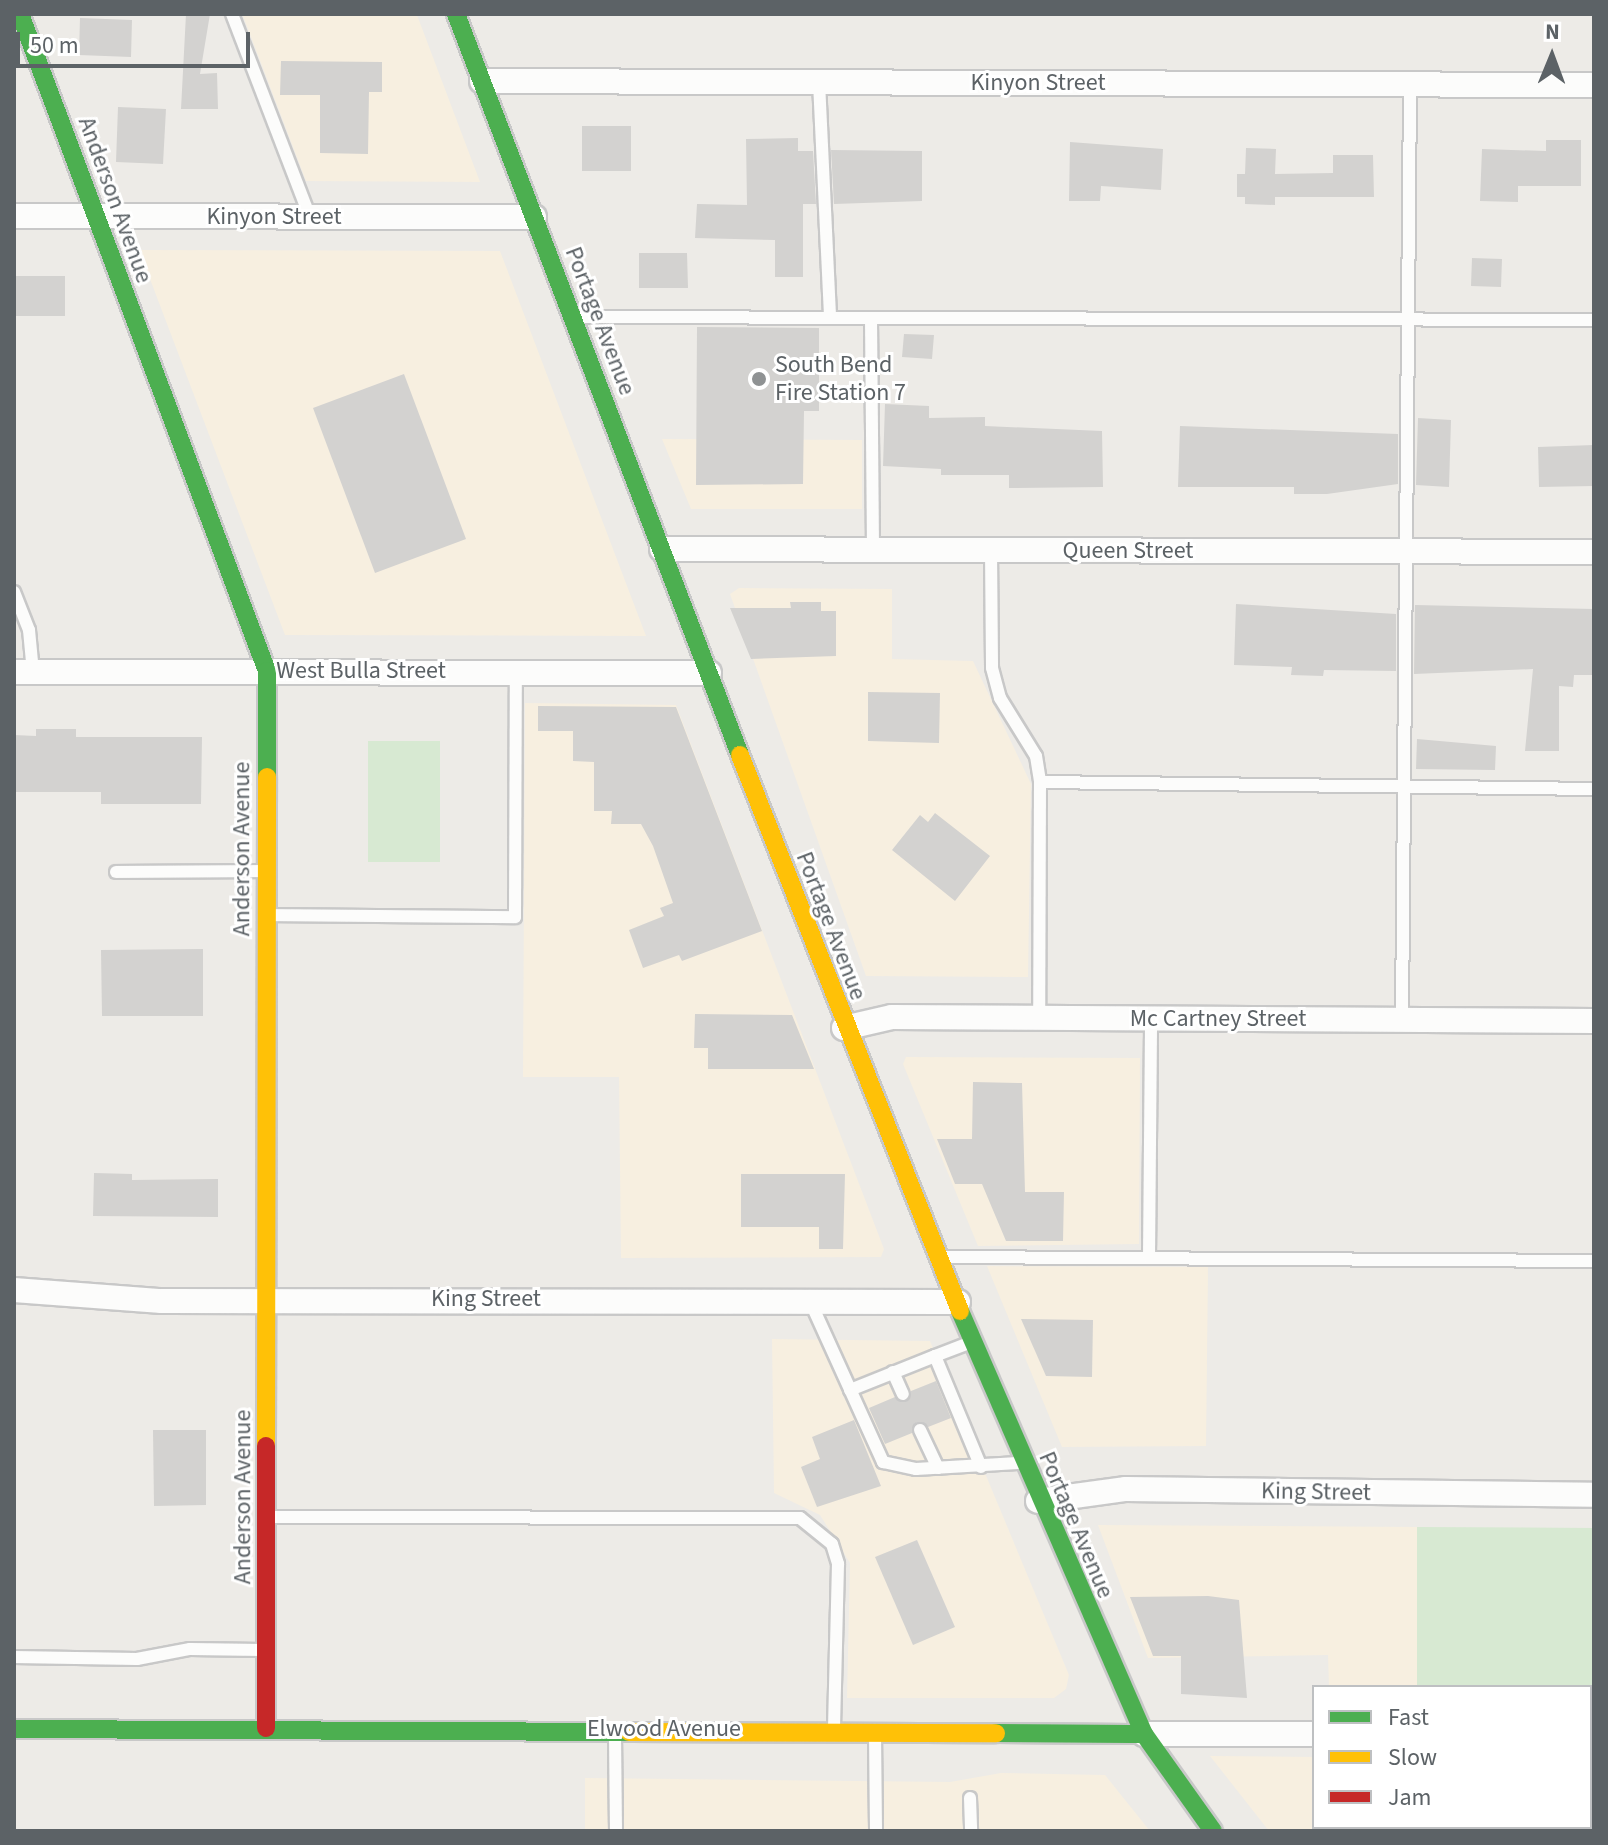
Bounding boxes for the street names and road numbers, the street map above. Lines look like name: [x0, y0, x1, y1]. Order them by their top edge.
street label: Kinyon Street: [970, 69, 1106, 97]
street label: Anderson Avenue: [72, 113, 158, 287]
street label: Kinyon Street: [206, 203, 342, 231]
street label: Portage Avenue: [559, 243, 641, 399]
street label: Queen Street: [1063, 537, 1193, 565]
street label: West Bulla Street: [276, 657, 446, 685]
street label: Anderson Avenue: [228, 762, 256, 936]
street label: Portage Avenue: [790, 848, 872, 1004]
street label: Mc Cartney Street: [1130, 1005, 1306, 1033]
street label: King Street: [431, 1285, 541, 1313]
street label: Anderson Avenue: [229, 1410, 257, 1584]
street label: Portage Avenue: [1032, 1447, 1120, 1603]
street label: King Street: [1261, 1477, 1371, 1507]
street label: Elwood Avenue: [587, 1715, 741, 1743]

